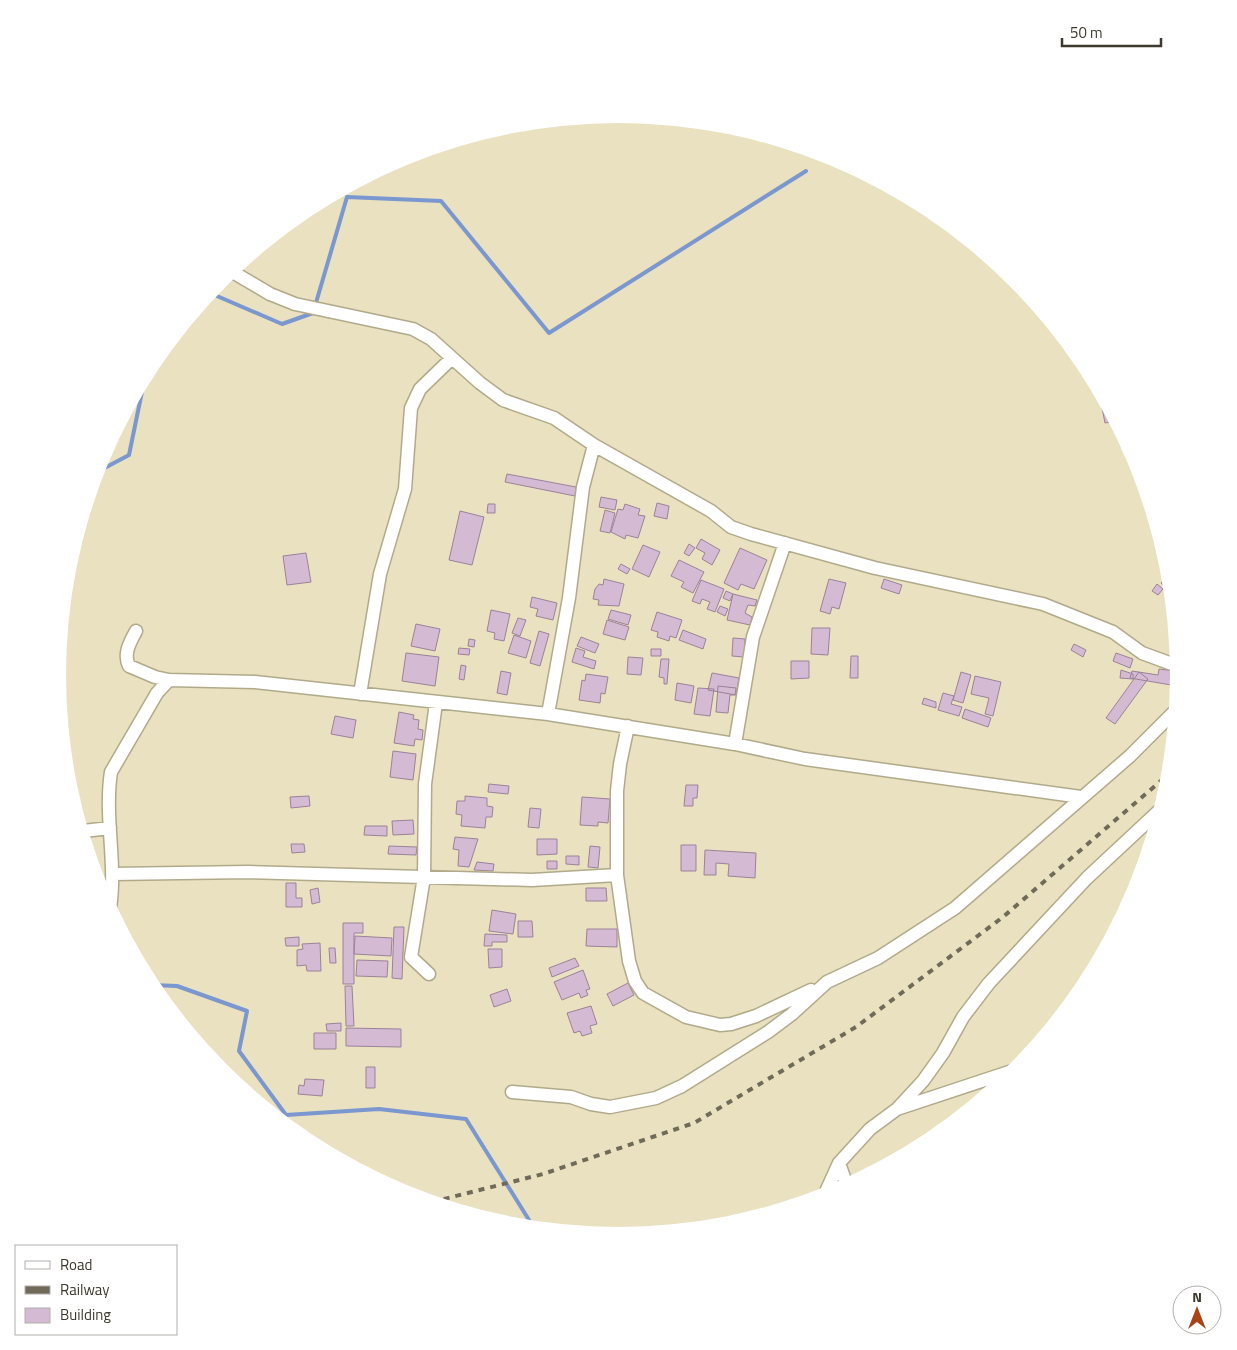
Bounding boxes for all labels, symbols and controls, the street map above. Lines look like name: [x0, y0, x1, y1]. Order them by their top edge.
scale bar: [1062, 15, 1161, 47]
text: 50 m: [1070, 21, 1103, 44]
legend: [15, 1245, 178, 1335]
text: Road: [60, 1253, 92, 1276]
text: Railway: [60, 1278, 110, 1301]
north arrow: [1172, 1285, 1222, 1335]
text: N: [1192, 1286, 1202, 1307]
text: Building: [60, 1303, 111, 1326]

